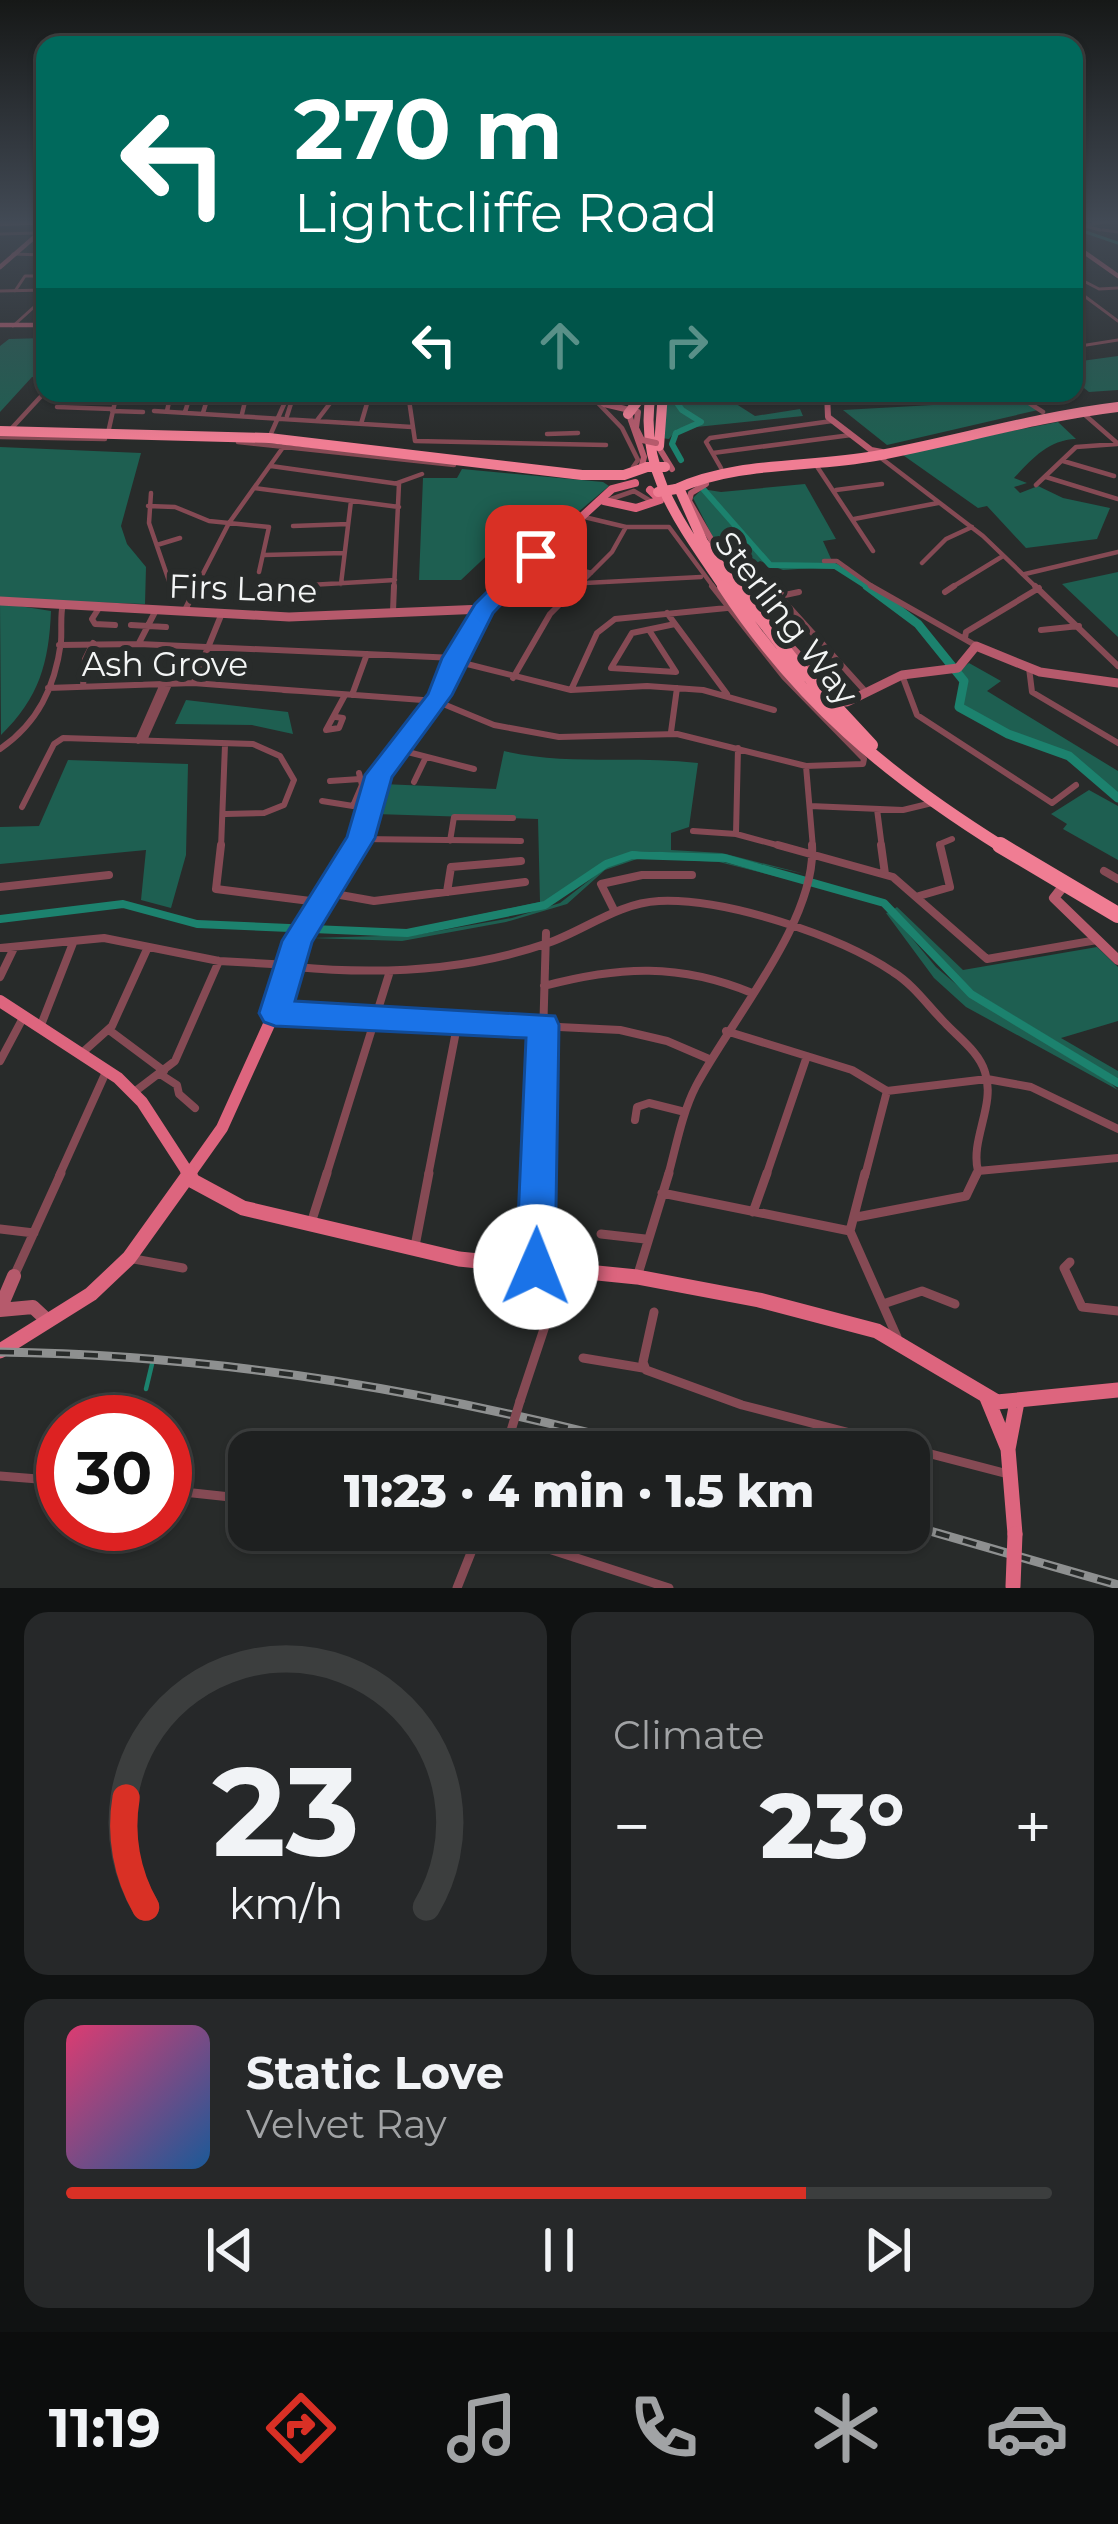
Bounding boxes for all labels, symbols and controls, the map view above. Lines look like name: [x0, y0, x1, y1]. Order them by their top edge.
text: 270 m: [294, 78, 563, 180]
icon: left: [96, 84, 252, 240]
text: Lightcliffe Road: [294, 180, 718, 246]
icon: left: [401, 312, 467, 378]
icon: ahead: [527, 312, 593, 378]
icon: right: [653, 312, 719, 378]
pin: [485, 505, 587, 607]
icon: arrive: [503, 523, 569, 589]
street label: Sterling Way: [707, 523, 867, 713]
street label: Firs Lane: [168, 565, 318, 611]
street label: Ash Grove: [82, 644, 248, 684]
position arrow: [473, 1204, 599, 1330]
speed limit sign: 30: [36, 1395, 192, 1551]
text: 11:23 · 4 min · 1.5 km: [344, 1463, 814, 1518]
text: Climate: [613, 1711, 765, 1759]
text: 23: [212, 1735, 359, 1887]
text: 23°: [760, 1771, 905, 1881]
text: −: [613, 1786, 651, 1867]
text: +: [1014, 1786, 1052, 1867]
text: km/h: [228, 1876, 343, 1929]
text: Static Love: [246, 2045, 504, 2100]
text: Velvet Ray: [246, 2100, 447, 2148]
icon: previous: [197, 2217, 263, 2283]
icon: pause: [526, 2217, 592, 2283]
icon: next: [855, 2217, 921, 2283]
icon: directions: [259, 2386, 343, 2470]
icon: music: [440, 2386, 524, 2470]
icon: phone: [622, 2386, 706, 2470]
icon: climate: [804, 2386, 888, 2470]
icon: car: [985, 2386, 1069, 2470]
text: 11:19: [49, 2395, 161, 2461]

